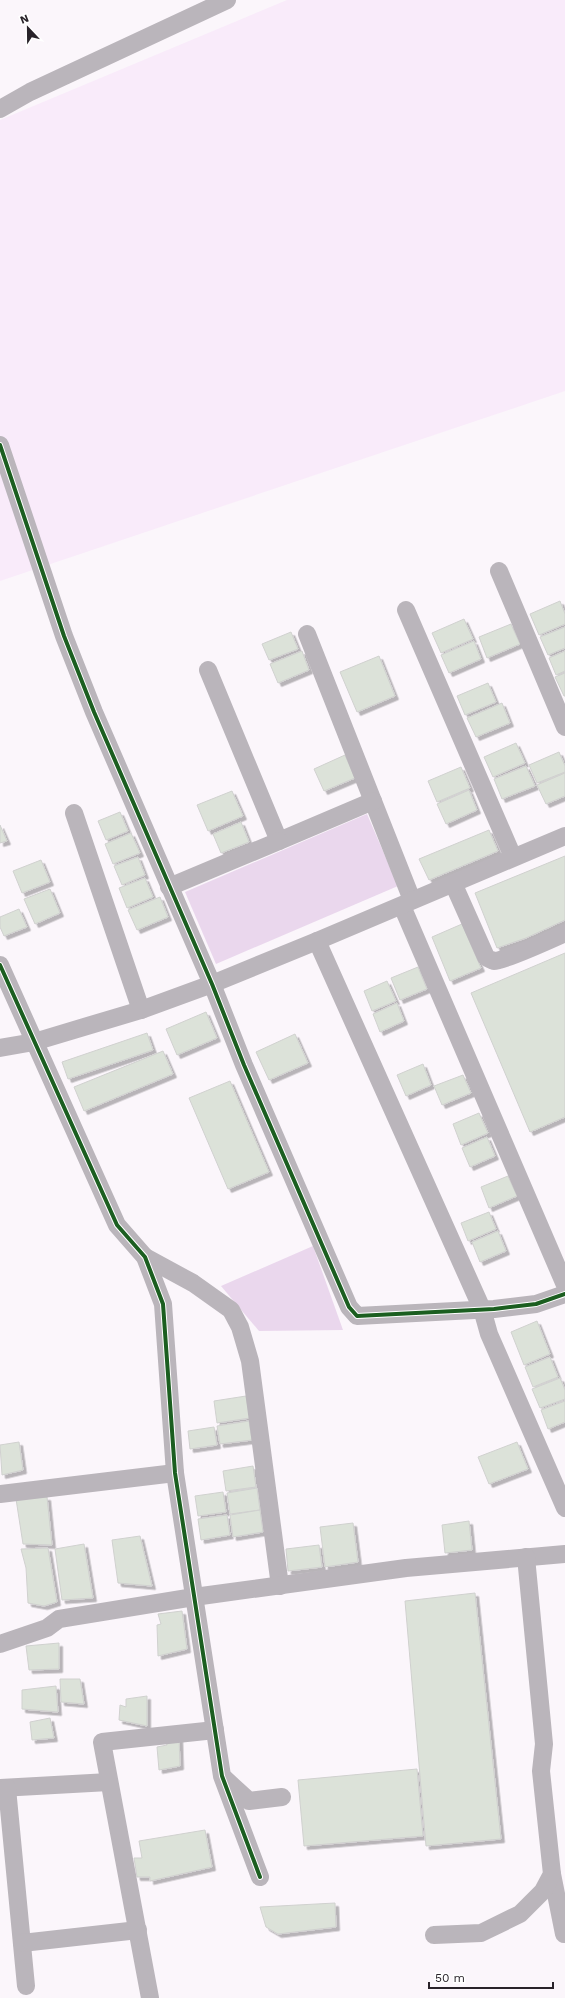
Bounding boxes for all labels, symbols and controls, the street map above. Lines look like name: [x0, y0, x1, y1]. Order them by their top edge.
north arrow: [8, 8, 48, 48]
text: N: [18, 12, 31, 27]
scale bar: [429, 1964, 553, 1990]
text: 50 m: [435, 1971, 465, 1985]

